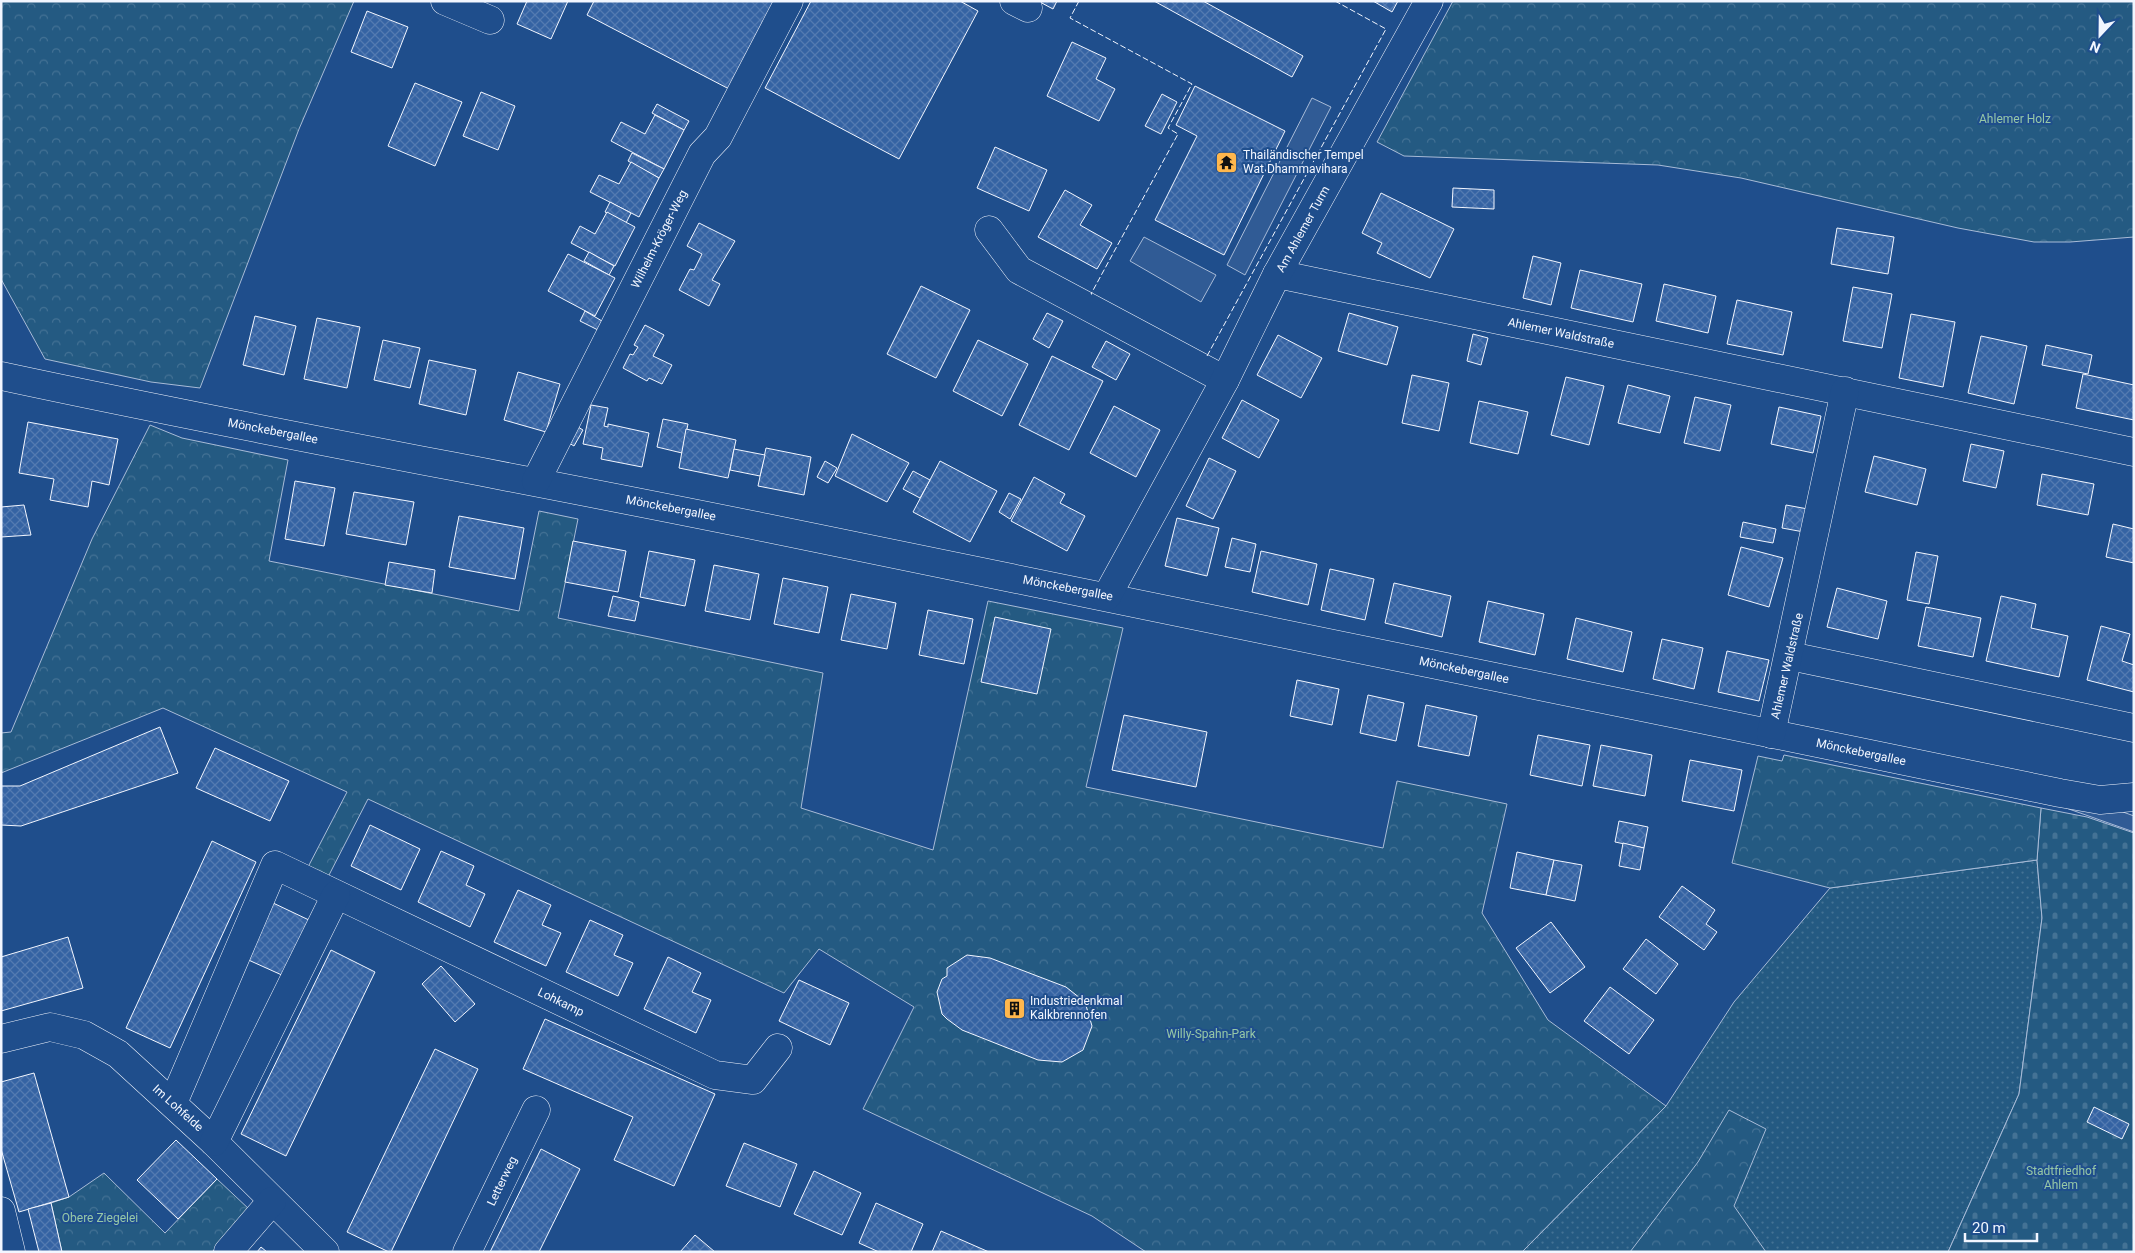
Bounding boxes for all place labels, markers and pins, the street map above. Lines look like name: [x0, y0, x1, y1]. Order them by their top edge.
place label: Thailändischer Tempel Wat Dhammavihara: [1243, 148, 1364, 176]
temple icon: Thailändischer Tempel Wat Dhammavihara: [1215, 150, 1239, 174]
place label: Industriedenkmal Kalkbrennofen: [1030, 994, 1123, 1022]
building icon: Industriedenkmal Kalkbrennofen: [1002, 996, 1026, 1020]

